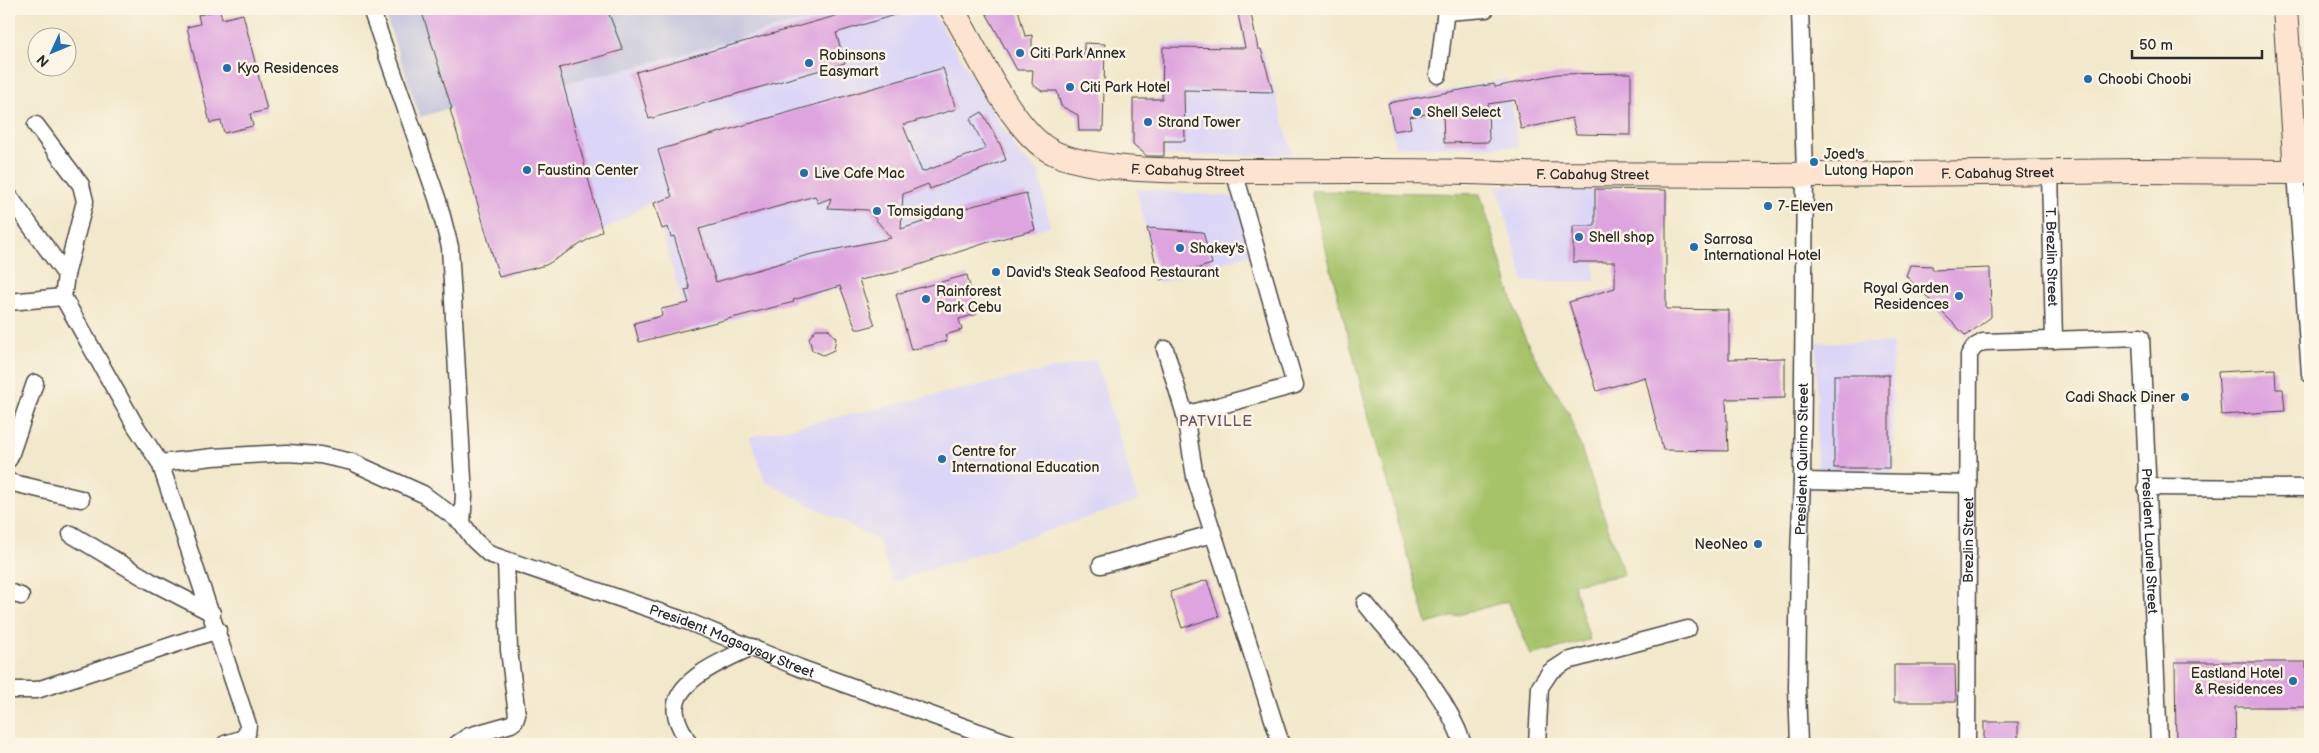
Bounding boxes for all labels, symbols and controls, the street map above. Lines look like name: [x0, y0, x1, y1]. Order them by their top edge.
north arrow: [28, 28, 78, 78]
scale bar: [2132, 28, 2262, 60]
text: 50 m: [2139, 36, 2173, 55]
place label: Citi Park Annex: [1030, 45, 1126, 62]
place label: Robinsons Easymart: [819, 47, 886, 80]
marker: Citi Park Annex: [1014, 47, 1026, 59]
text: N: [33, 51, 53, 70]
marker: Robinsons Easymart: [803, 57, 815, 69]
place label: Kyo Residences: [237, 60, 339, 77]
marker: Kyo Residences: [221, 62, 233, 74]
place label: Choobi Choobi: [2098, 71, 2191, 88]
marker: Choobi Choobi: [2082, 73, 2094, 85]
place label: Citi Park Hotel: [1080, 79, 1170, 96]
marker: Citi Park Hotel: [1064, 81, 1076, 93]
place label: Shell Select: [1427, 104, 1502, 121]
marker: Shell Select: [1411, 106, 1423, 118]
place label: Strand Tower: [1158, 114, 1241, 131]
marker: Strand Tower: [1142, 116, 1154, 128]
place label: Joed's Lutong Hapon: [1824, 146, 1914, 179]
marker: Joed's Lutong Hapon: [1808, 156, 1820, 168]
street label: F. Cabahug Street: [1130, 160, 1245, 179]
place label: Faustina Center: [537, 162, 639, 179]
marker: Faustina Center: [521, 164, 533, 176]
street label: F. Cabahug Street: [1941, 164, 2055, 182]
place label: Live Cafe Mac: [814, 165, 905, 182]
street label: F. Cabahug Street: [1536, 166, 1650, 183]
marker: Live Cafe Mac: [798, 167, 810, 179]
place label: 7-Eleven: [1778, 198, 1833, 215]
marker: 7-Eleven: [1762, 200, 1774, 212]
place label: Tomsigdang: [887, 203, 964, 220]
marker: Tomsigdang: [871, 205, 883, 217]
street label: T. Brezlin Street: [2042, 207, 2062, 307]
place label: Shell shop: [1589, 229, 1654, 246]
marker: Shell shop: [1573, 231, 1585, 243]
place label: Sarrosa International Hotel: [1704, 231, 1821, 264]
place label: Shakey's: [1190, 240, 1244, 257]
marker: Sarrosa International Hotel: [1688, 241, 1700, 253]
marker: Shakey's: [1174, 242, 1186, 254]
place label: David's Steak Seafood Restaurant: [1006, 264, 1220, 281]
marker: David's Steak Seafood Restaurant: [990, 266, 1002, 278]
place label: Royal Garden Residences: [1863, 280, 1949, 313]
place label: Rainforest Park Cebu: [936, 283, 1002, 316]
marker: Royal Garden Residences: [1953, 290, 1965, 302]
marker: Rainforest Park Cebu: [920, 293, 932, 305]
street label: President Quirino Street: [1791, 382, 1811, 536]
place label: Cadi Shack Diner: [2065, 389, 2176, 406]
marker: Cadi Shack Diner: [2179, 391, 2191, 403]
district label: PATVILLE: [1179, 412, 1253, 431]
place label: Centre for International Education: [952, 443, 1099, 476]
marker: Centre for International Education: [936, 453, 948, 465]
street label: President Laurel Street: [2138, 468, 2162, 615]
street label: Brezlin Street: [1959, 496, 1977, 583]
place label: NeoNeo: [1694, 536, 1748, 553]
marker: NeoNeo: [1752, 538, 1764, 550]
street label: President Magsaysay Street: [647, 601, 817, 681]
place label: Eastland Hotel & Residences: [2191, 665, 2283, 698]
marker: Eastland Hotel & Residences: [2287, 675, 2299, 687]

